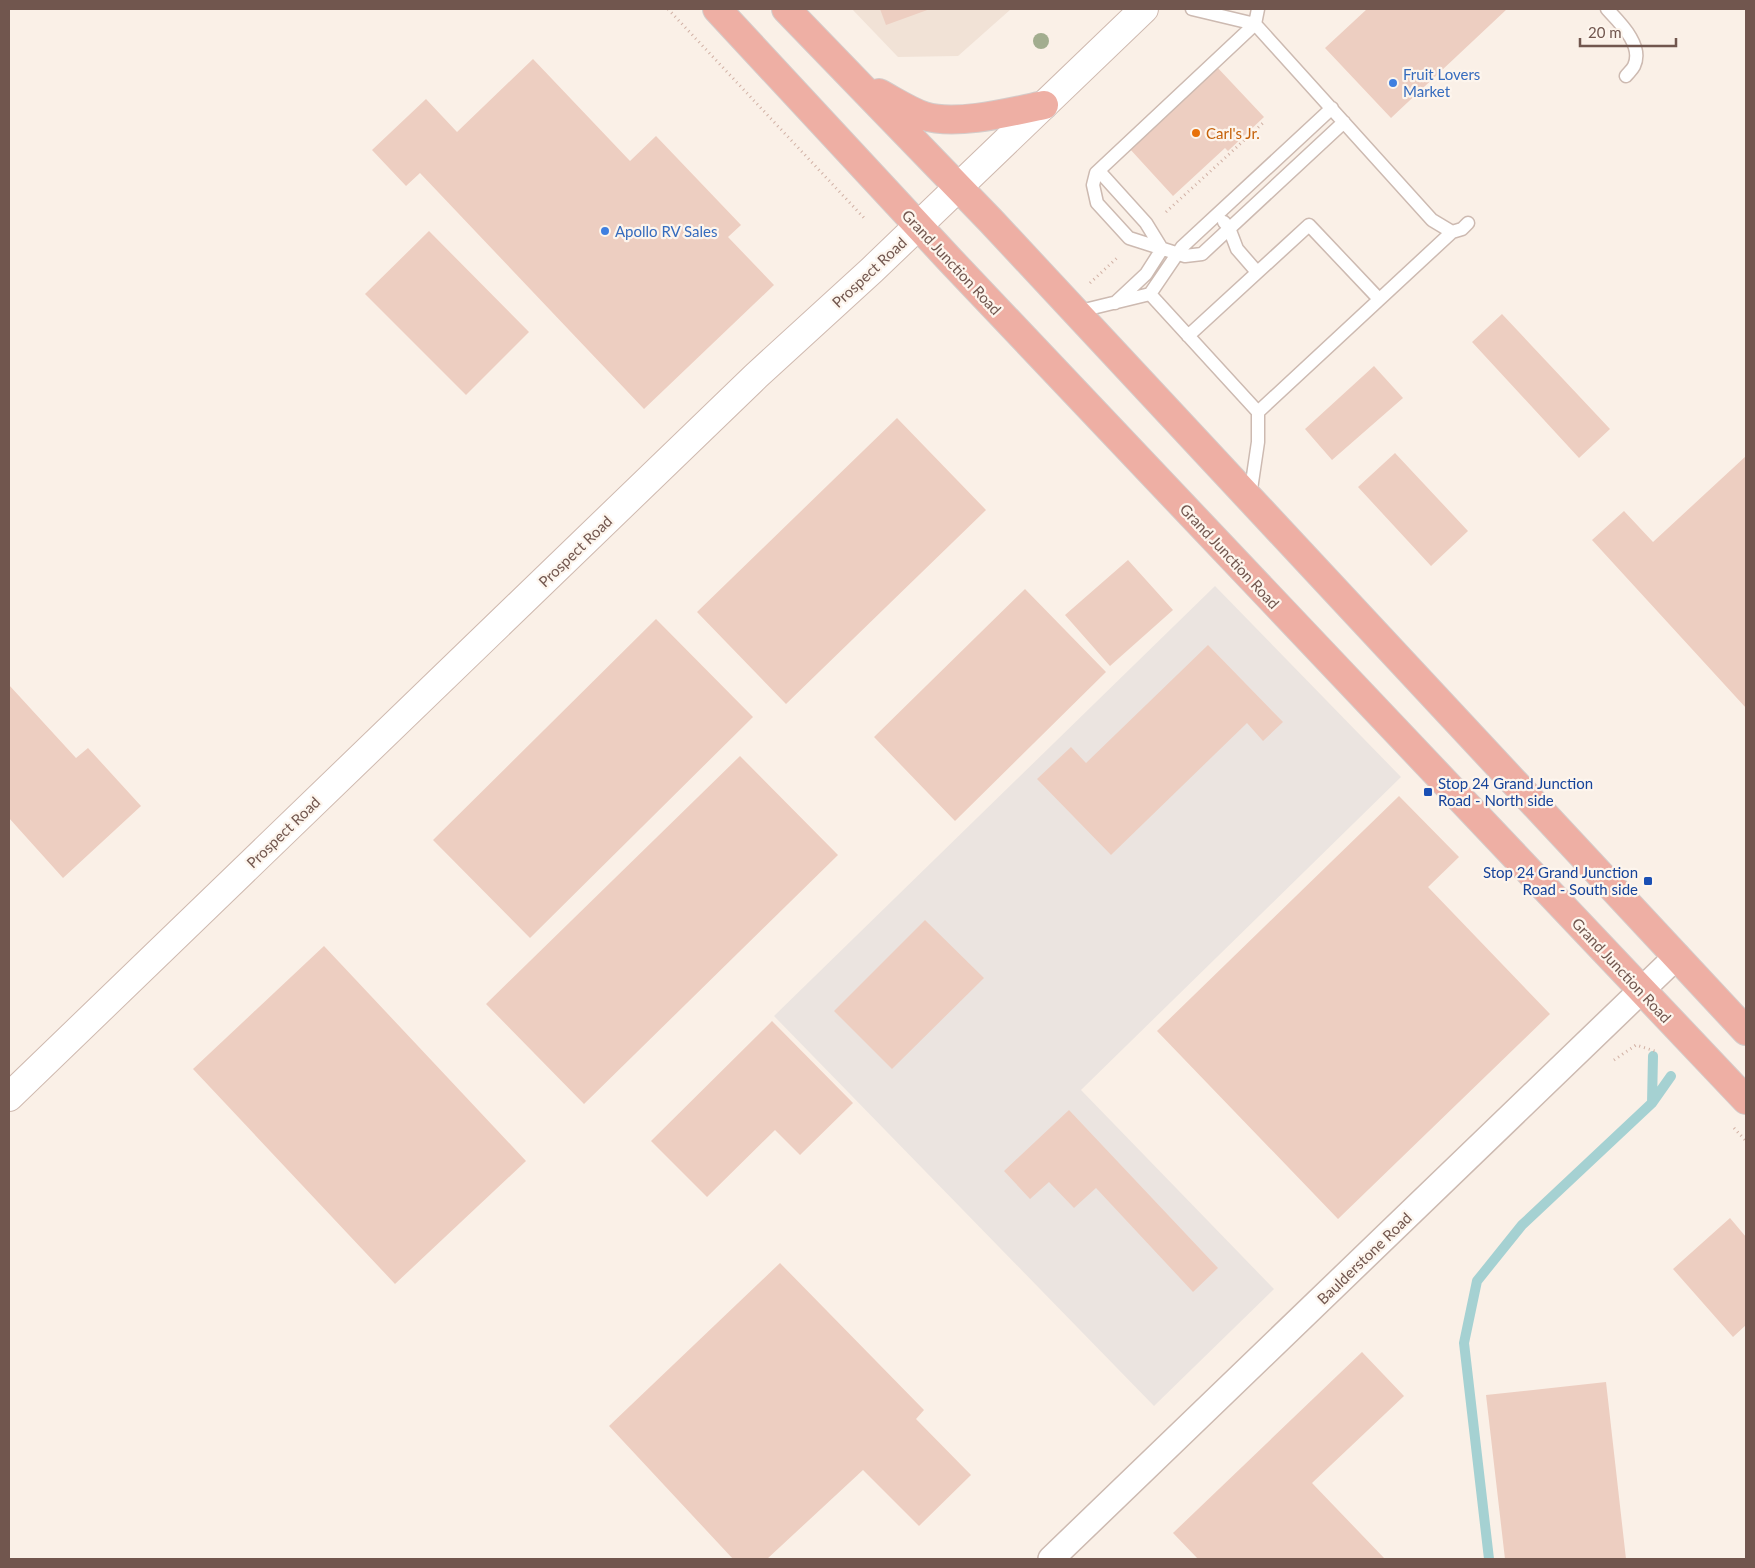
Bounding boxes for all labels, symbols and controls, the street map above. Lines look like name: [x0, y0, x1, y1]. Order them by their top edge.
scale bar: [1580, 15, 1676, 47]
text: 20 m: [1588, 23, 1622, 41]
place label: Fruit Lovers Market: [1403, 65, 1480, 100]
marker: Fruit Lovers Market: [1387, 77, 1399, 89]
place label: Carl's Jr.: [1206, 124, 1260, 142]
marker: Carl's Jr.: [1190, 127, 1202, 139]
street label: Grand Junction Road: [899, 206, 1005, 318]
place label: Apollo RV Sales: [615, 222, 717, 240]
marker: Apollo RV Sales: [599, 225, 611, 237]
street label: Prospect Road: [828, 233, 910, 311]
street label: Grand Junction Road: [1177, 500, 1283, 612]
street label: Prospect Road: [535, 512, 615, 590]
place label: Stop 24 Grand Junction Road - North side: [1438, 774, 1593, 809]
marker: Stop 24 Grand Junction Road - North side: [1422, 786, 1434, 798]
street label: Prospect Road: [243, 793, 323, 871]
place label: Stop 24 Grand Junction Road - South side: [1483, 863, 1638, 898]
marker: Stop 24 Grand Junction Road - South side: [1642, 875, 1654, 887]
street label: Grand Junction Road: [1569, 914, 1675, 1026]
street label: Baulderstone Road: [1313, 1208, 1415, 1308]

